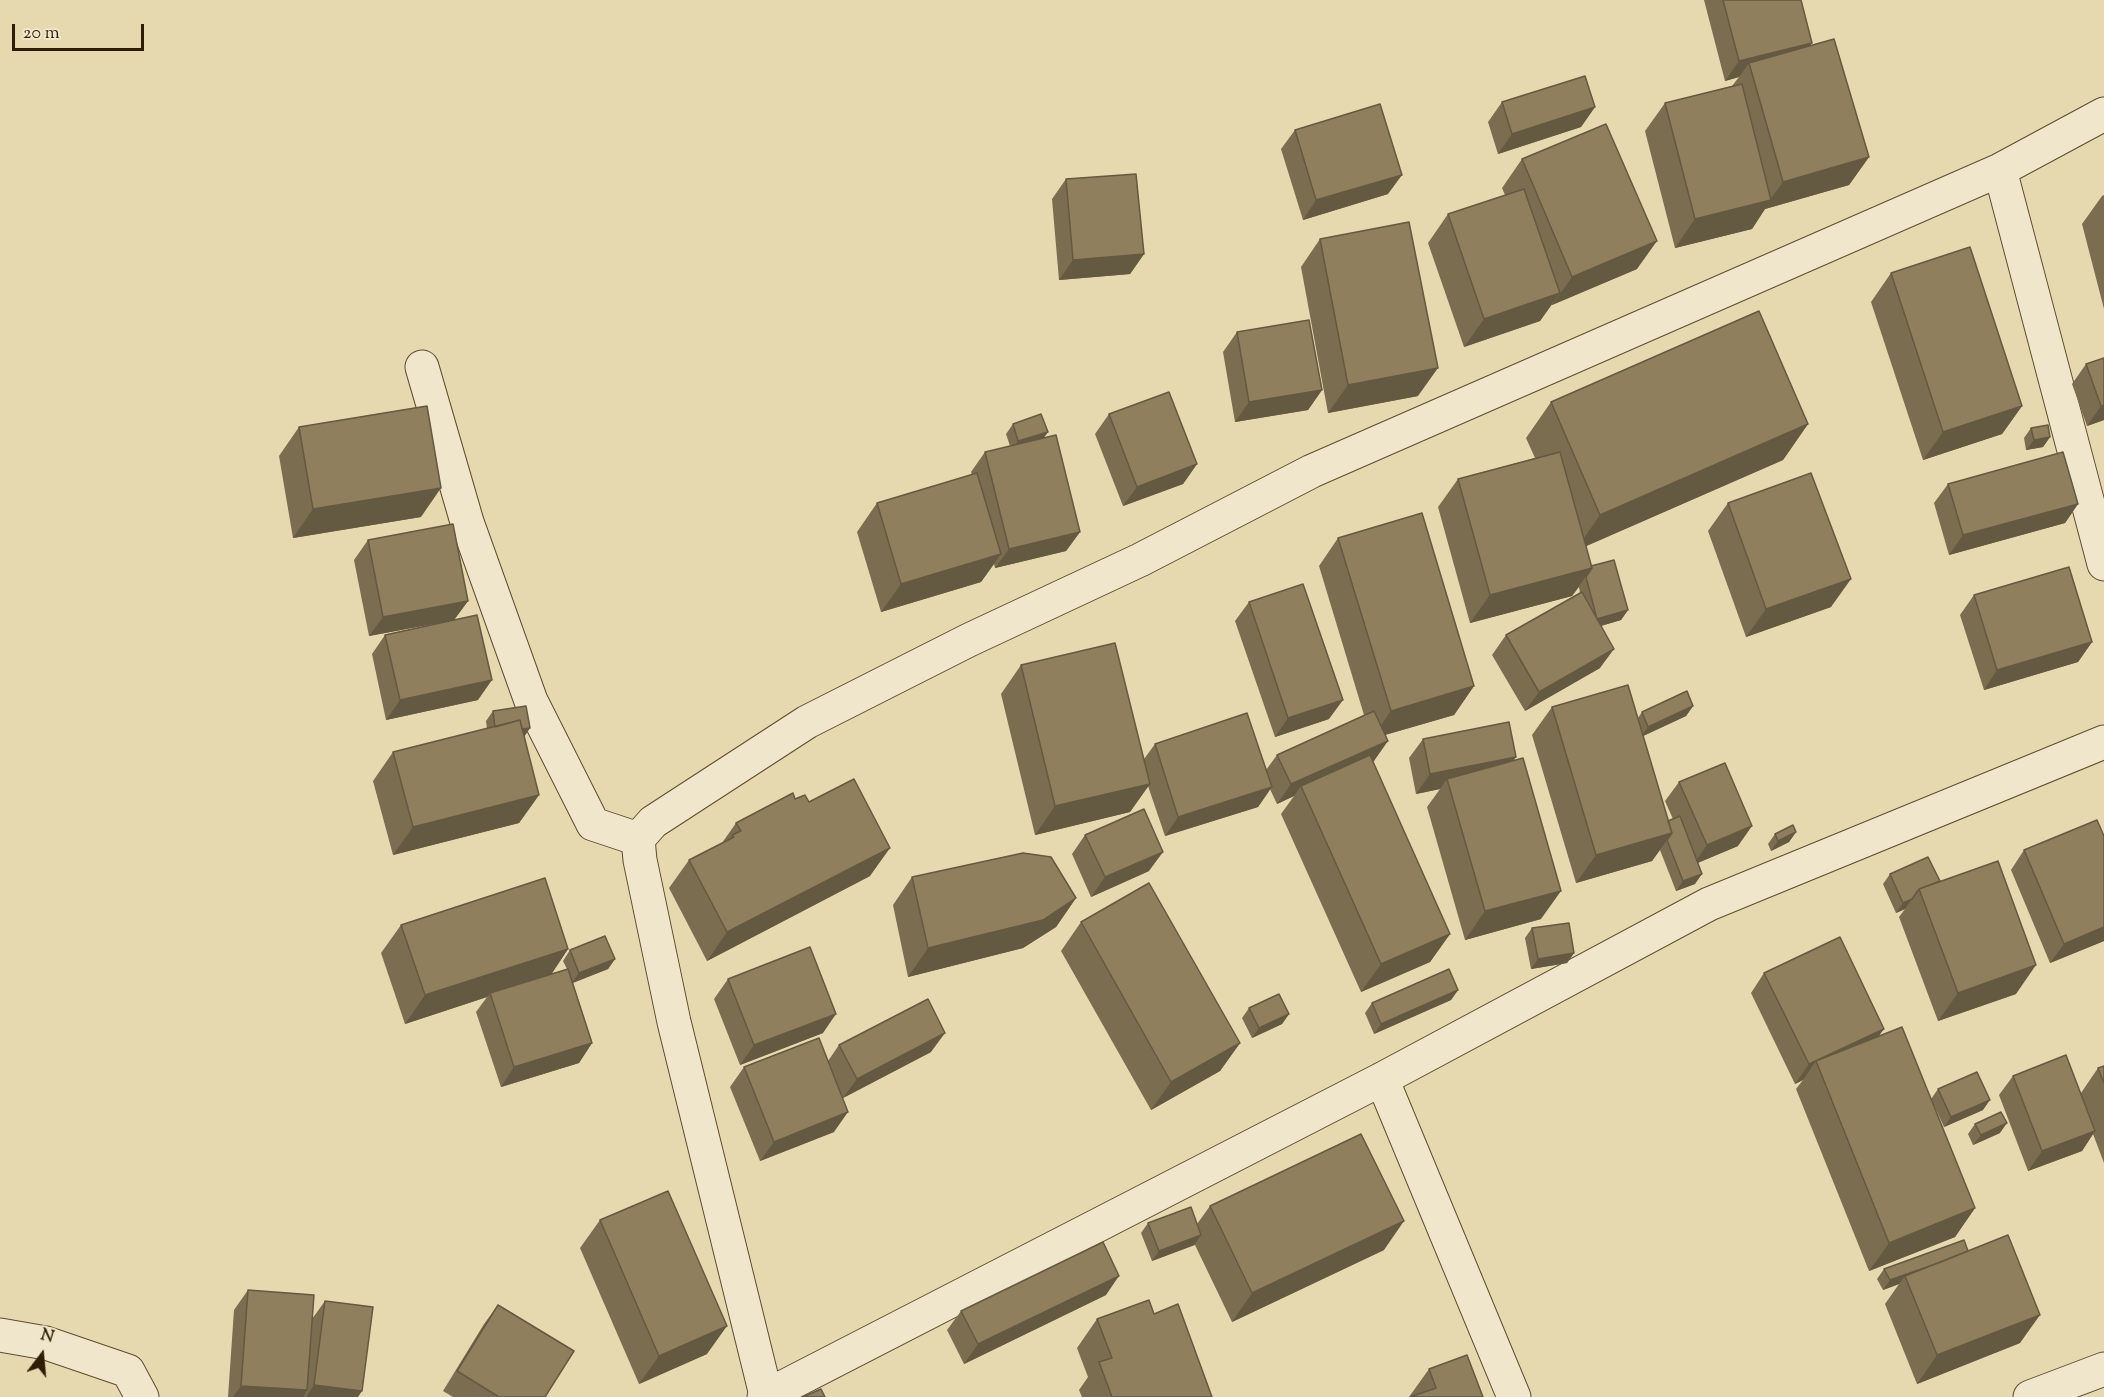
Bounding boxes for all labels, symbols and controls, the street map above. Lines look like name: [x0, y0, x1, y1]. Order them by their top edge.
scale bar: [15, 12, 147, 50]
text: 20 m: [23, 21, 60, 47]
text: N: [38, 1324, 56, 1350]
north arrow: [12, 1325, 72, 1385]

